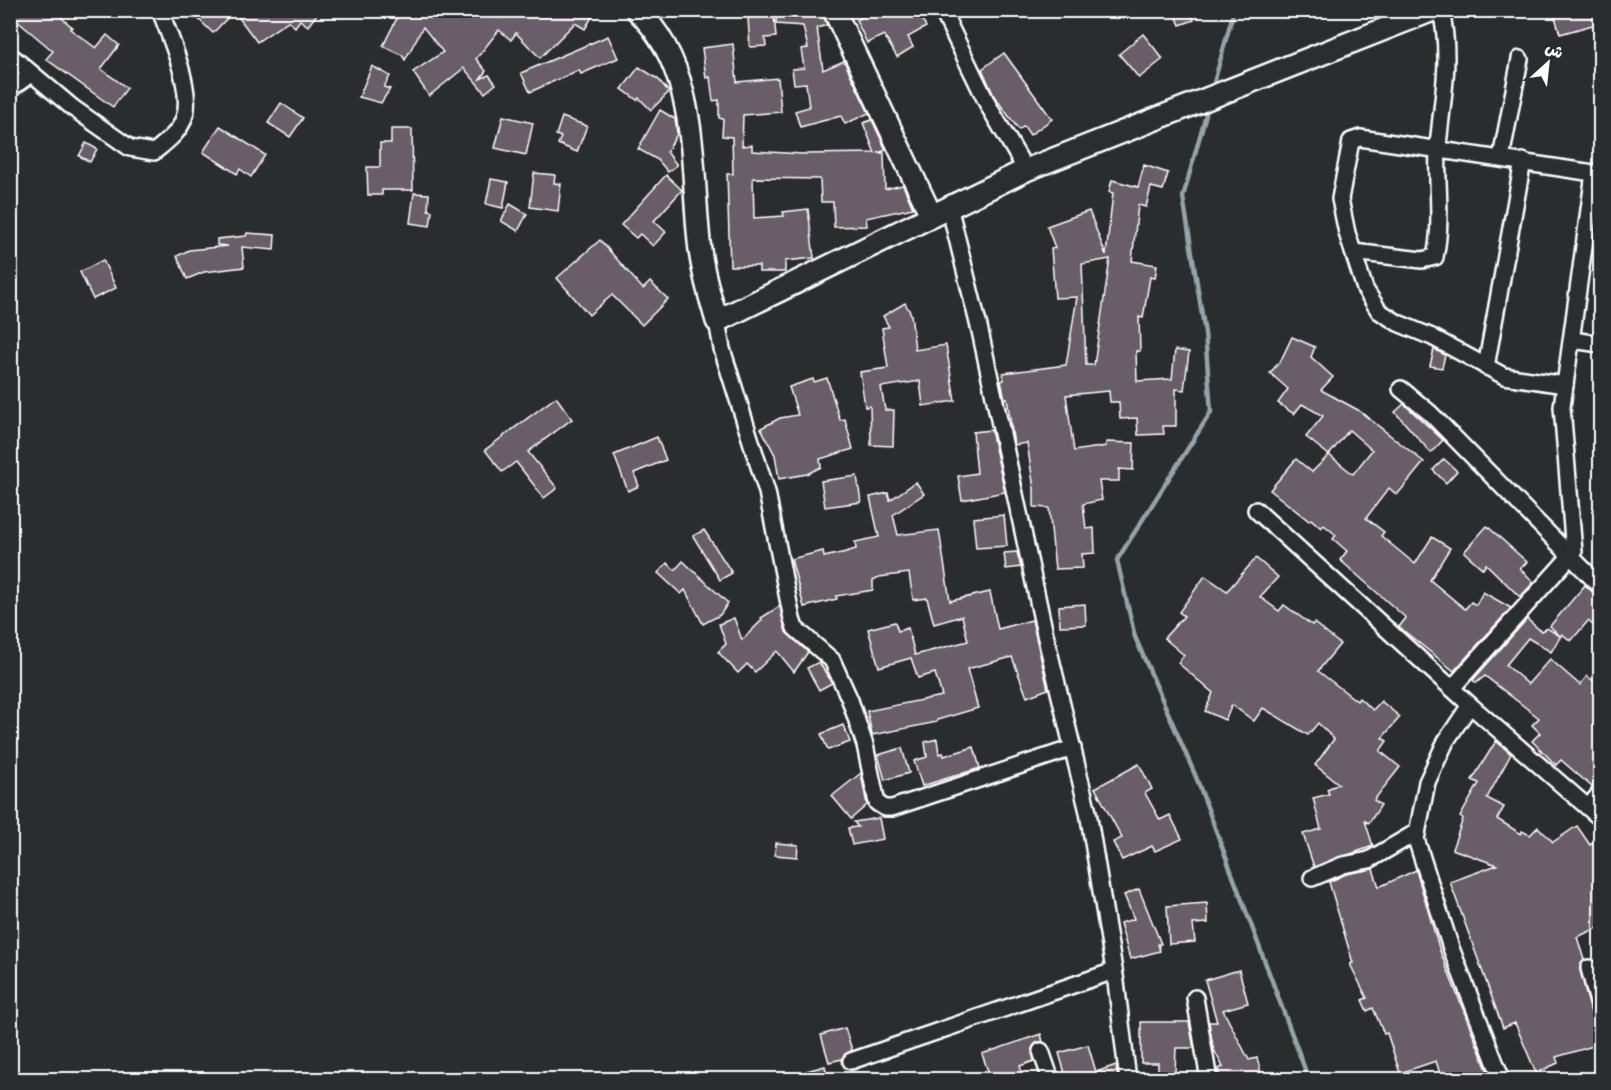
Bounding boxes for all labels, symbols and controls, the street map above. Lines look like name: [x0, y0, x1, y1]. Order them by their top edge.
north arrow: [1518, 33, 1578, 93]
text: ش: [1542, 38, 1567, 63]

